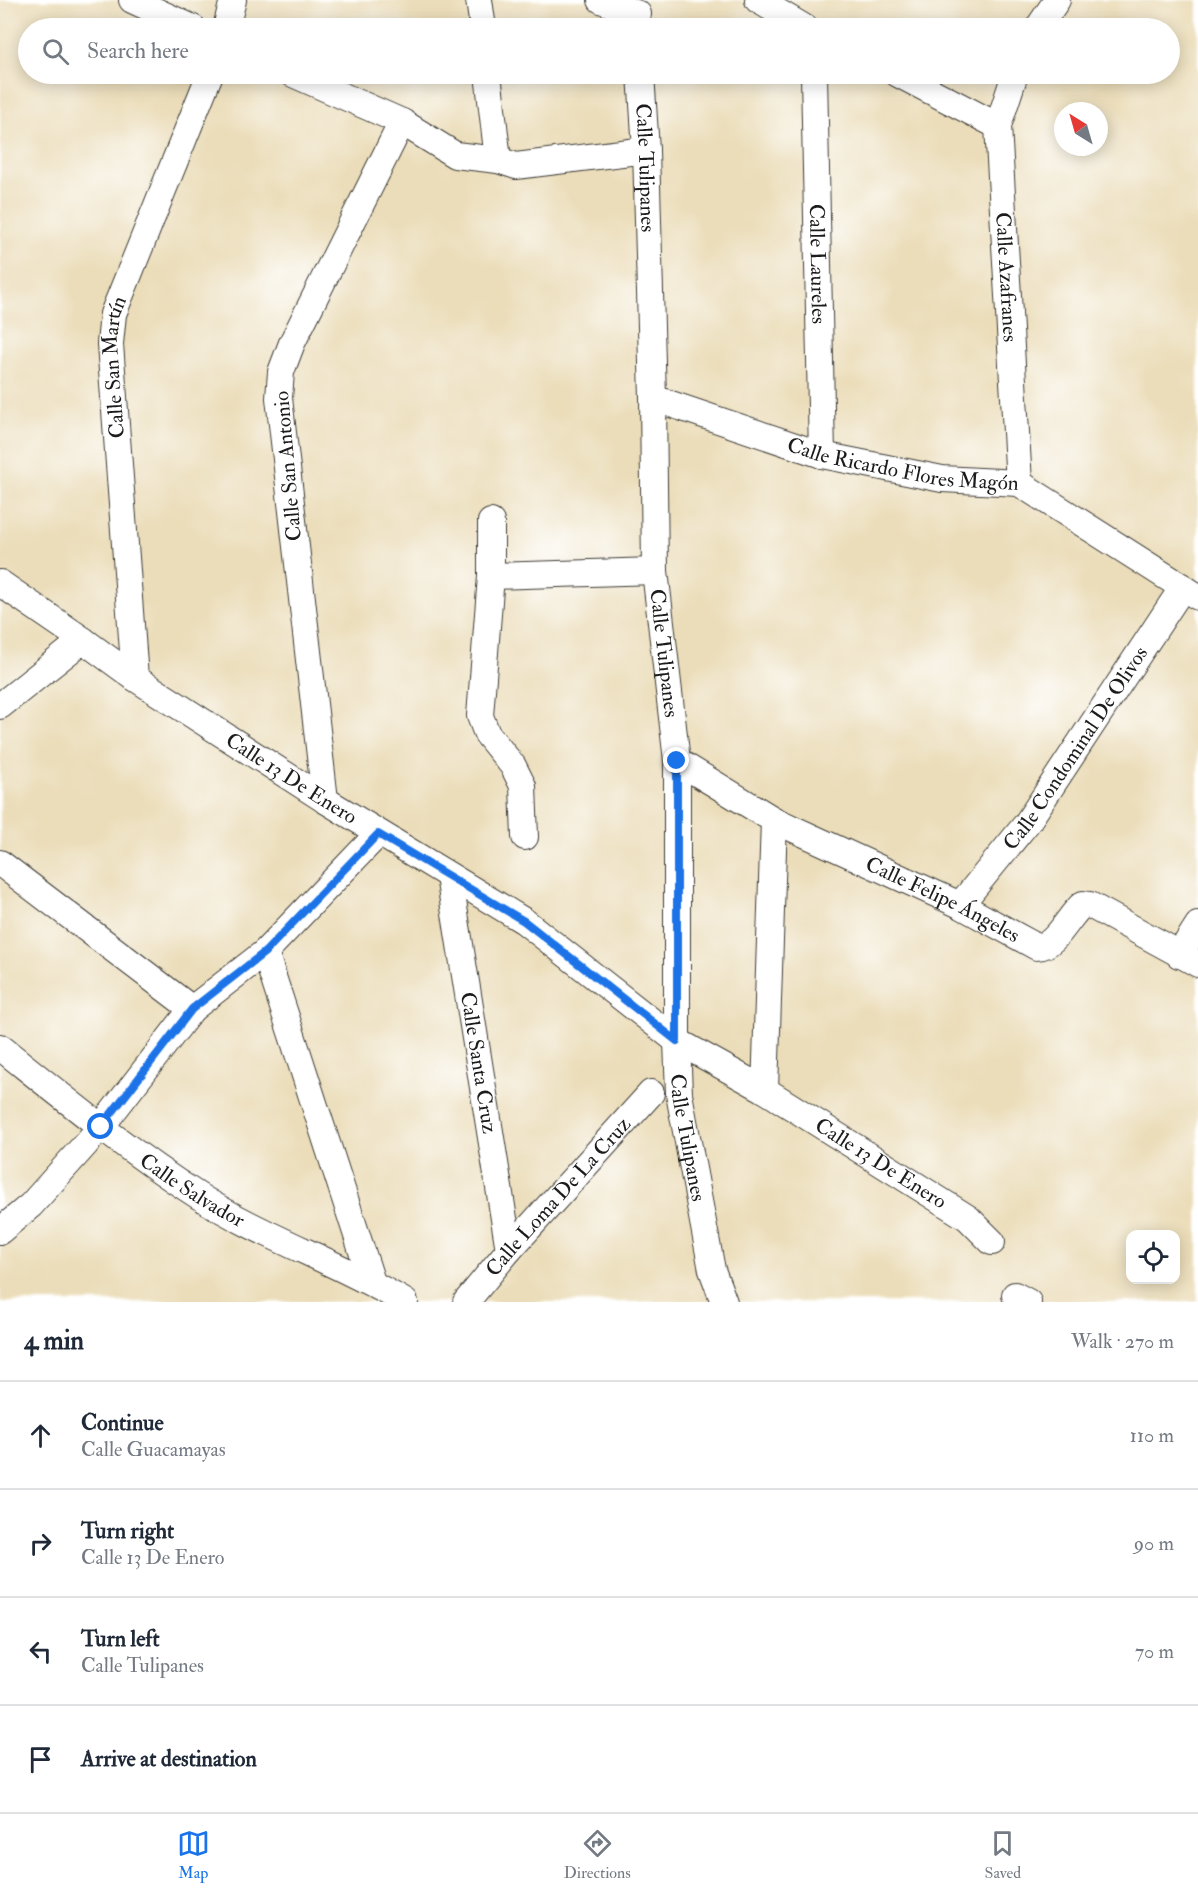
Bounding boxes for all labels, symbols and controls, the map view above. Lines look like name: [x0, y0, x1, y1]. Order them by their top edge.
search box: [18, 18, 1180, 84]
icon: search: [39, 35, 72, 68]
text: Search here: [87, 37, 189, 65]
street label: Calle Tulipanes: [629, 102, 662, 233]
north arrow: [1054, 102, 1108, 156]
street label: Calle Laureles: [803, 203, 833, 324]
street label: Calle Azafranes: [990, 211, 1024, 343]
street label: Calle San Martín: [96, 292, 133, 439]
street label: Calle San Antonio: [268, 390, 308, 542]
street label: Calle Ricardo Flores Magón: [784, 431, 1020, 496]
street label: Calle Tulipanes: [644, 587, 685, 719]
street label: Calle Condominal De Olivos: [997, 641, 1154, 856]
street label: Calle 13 De Enero: [221, 726, 362, 830]
route end: [663, 747, 689, 773]
street label: Calle Felipe Ángeles: [861, 850, 1025, 949]
street label: Calle Santa Cruz: [454, 990, 504, 1135]
street label: Calle Tulipanes: [665, 1073, 712, 1204]
street label: Calle Loma De La Cruz: [479, 1111, 637, 1282]
street label: Calle 13 De Enero: [810, 1111, 952, 1215]
route start: [87, 1113, 113, 1139]
street label: Calle Salvador: [134, 1147, 250, 1233]
map controls: [1126, 1230, 1180, 1284]
button: locate: [1126, 1230, 1180, 1284]
text: 4 min: [24, 1325, 84, 1357]
text: Walk · 270 m: [1071, 1329, 1174, 1354]
text: Continue: [81, 1409, 164, 1437]
icon: ahead: [24, 1419, 57, 1452]
text: 110 m: [1130, 1423, 1174, 1448]
text: Calle Guacamayas: [81, 1437, 226, 1462]
text: Turn right: [81, 1517, 174, 1545]
icon: right: [24, 1527, 57, 1560]
text: 90 m: [1134, 1531, 1174, 1556]
text: Calle 13 De Enero: [81, 1545, 225, 1570]
text: Turn left: [81, 1625, 160, 1653]
icon: left: [24, 1635, 57, 1668]
text: 70 m: [1135, 1639, 1174, 1664]
text: Calle Tulipanes: [81, 1653, 204, 1678]
icon: arrive: [24, 1743, 57, 1776]
text: Arrive at destination: [81, 1745, 257, 1773]
tab: Map: [177, 1827, 210, 1883]
tab: Directions: [564, 1827, 631, 1883]
tab: Saved: [985, 1827, 1021, 1883]

